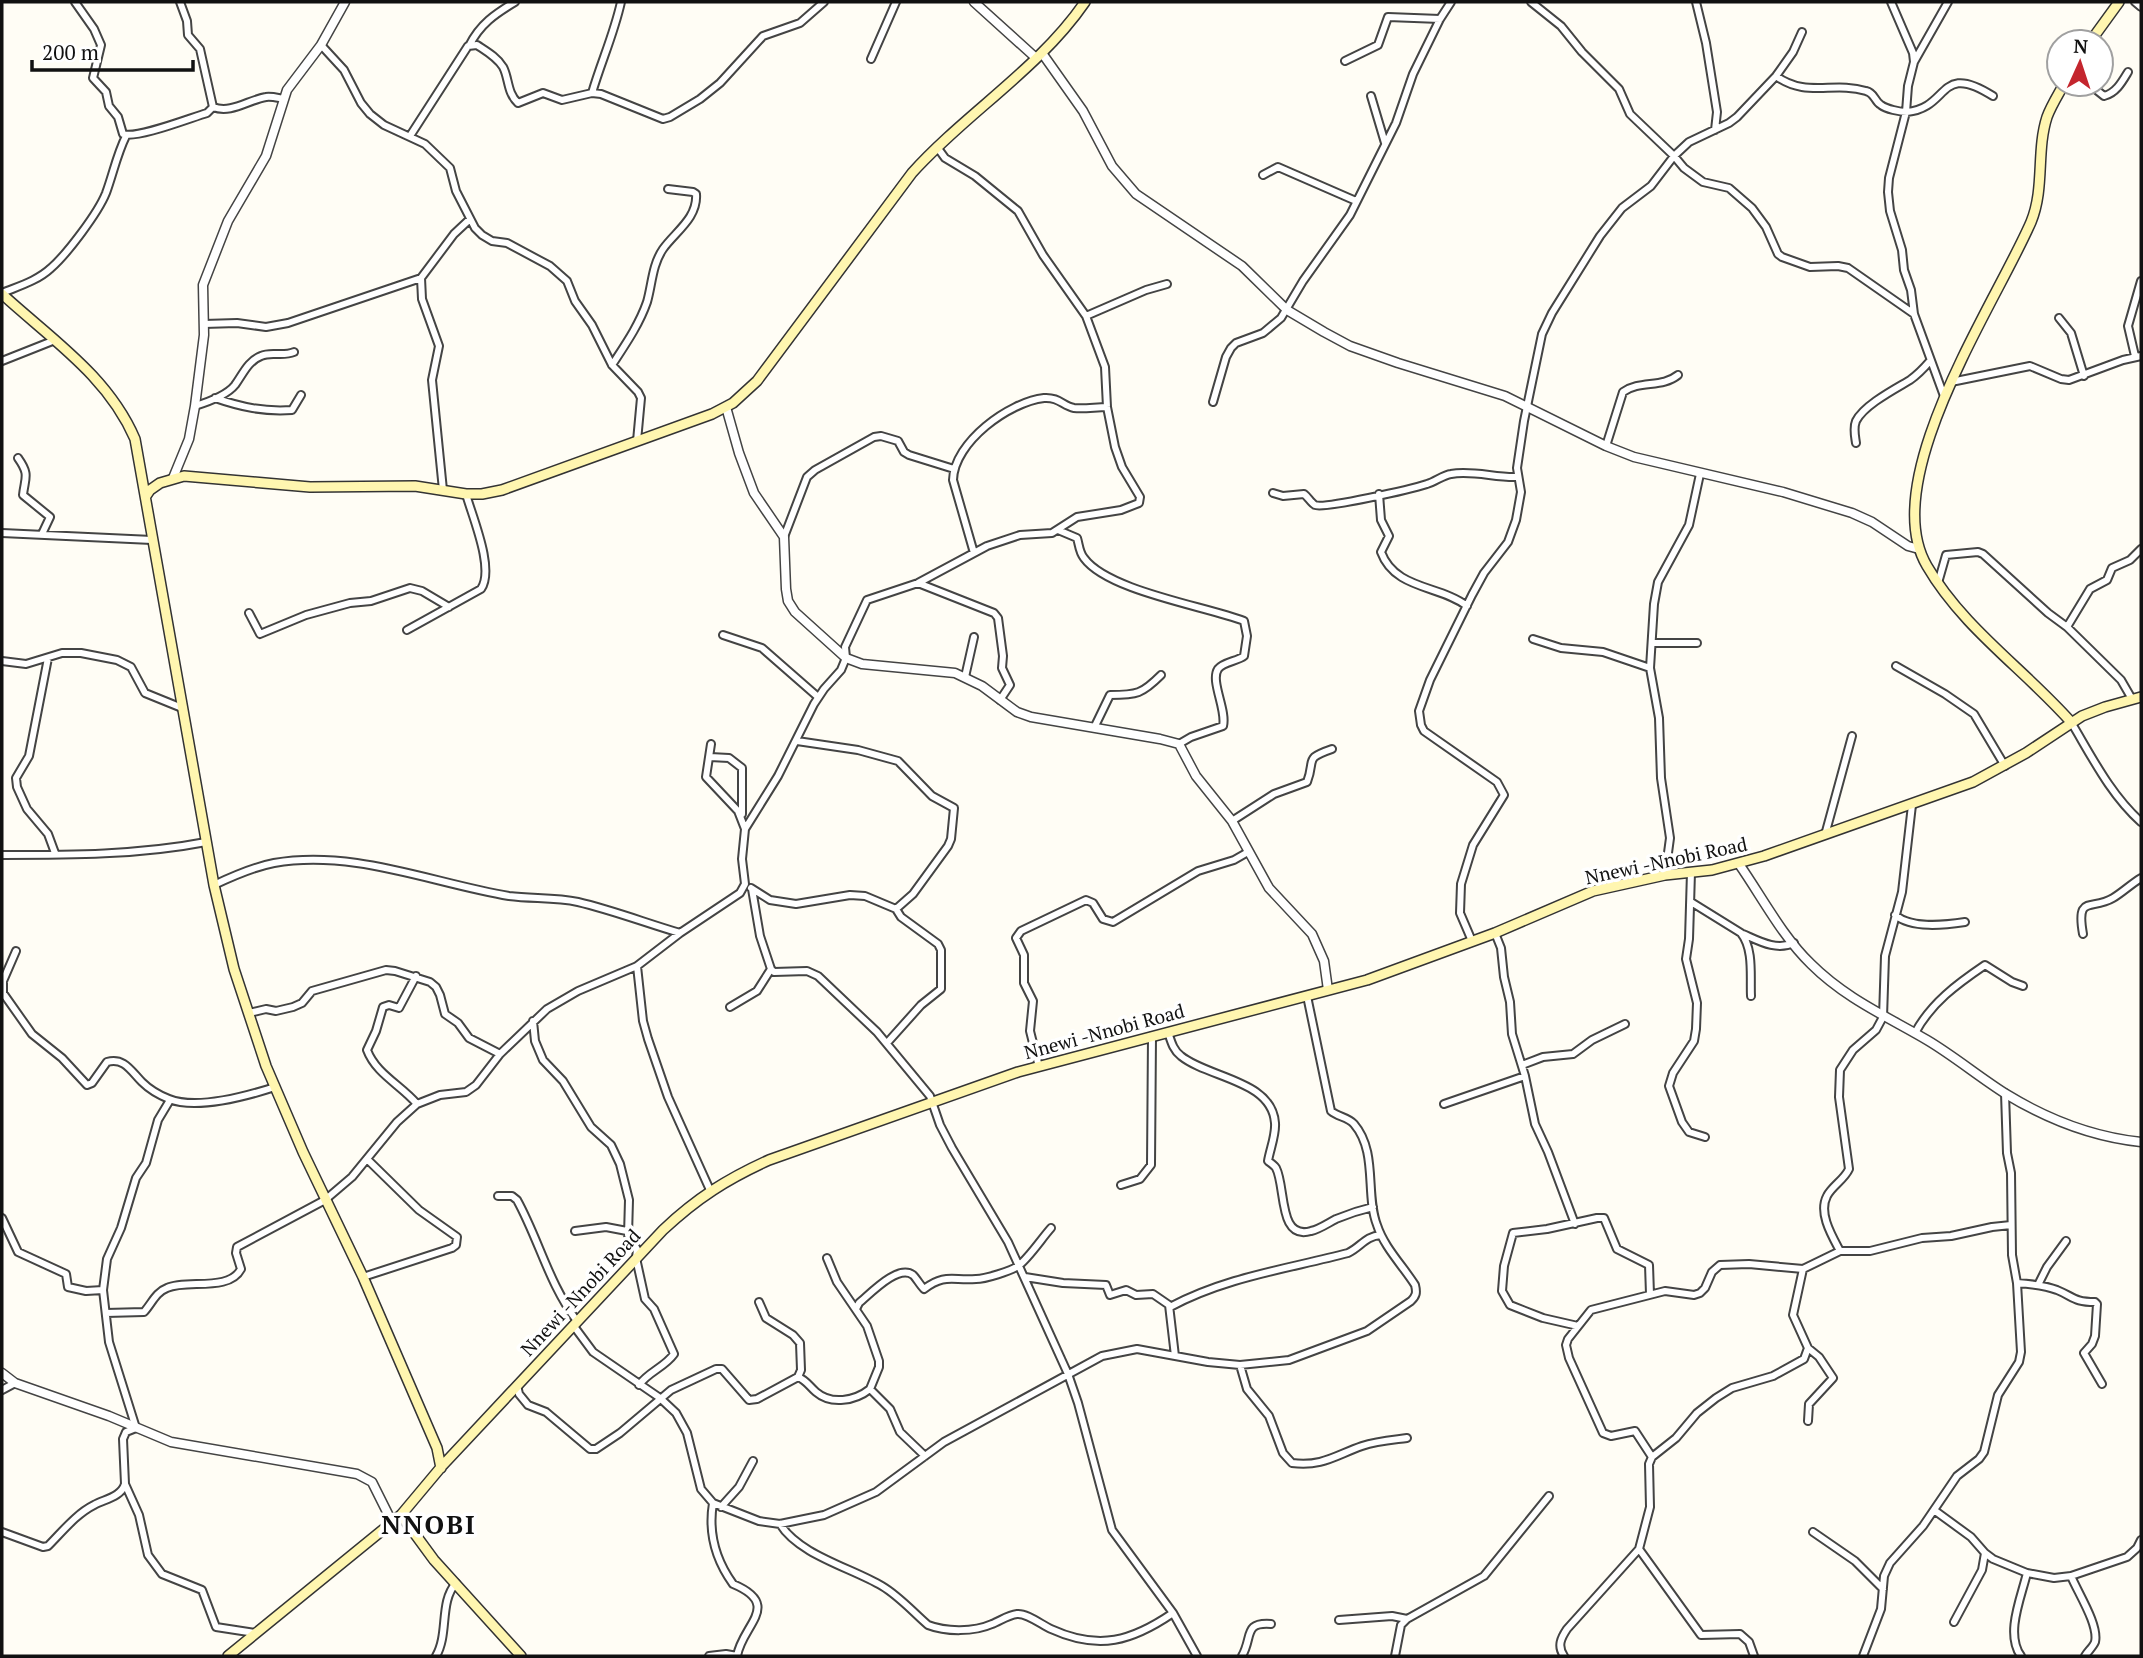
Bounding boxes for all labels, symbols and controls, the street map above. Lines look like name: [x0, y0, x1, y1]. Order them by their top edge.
scale bar: [32, 28, 192, 72]
north arrow: [2045, 28, 2115, 98]
text: N: [2073, 33, 2089, 58]
text: 200 m: [42, 38, 99, 66]
street label: Nnewi -Nnobi Road: [1583, 831, 1750, 889]
street label: Nnewi -Nnobi Road: [1021, 997, 1187, 1064]
street label: Nnewi -Nnobi Road: [515, 1223, 646, 1361]
district label: NNOBI: [381, 1507, 477, 1541]

